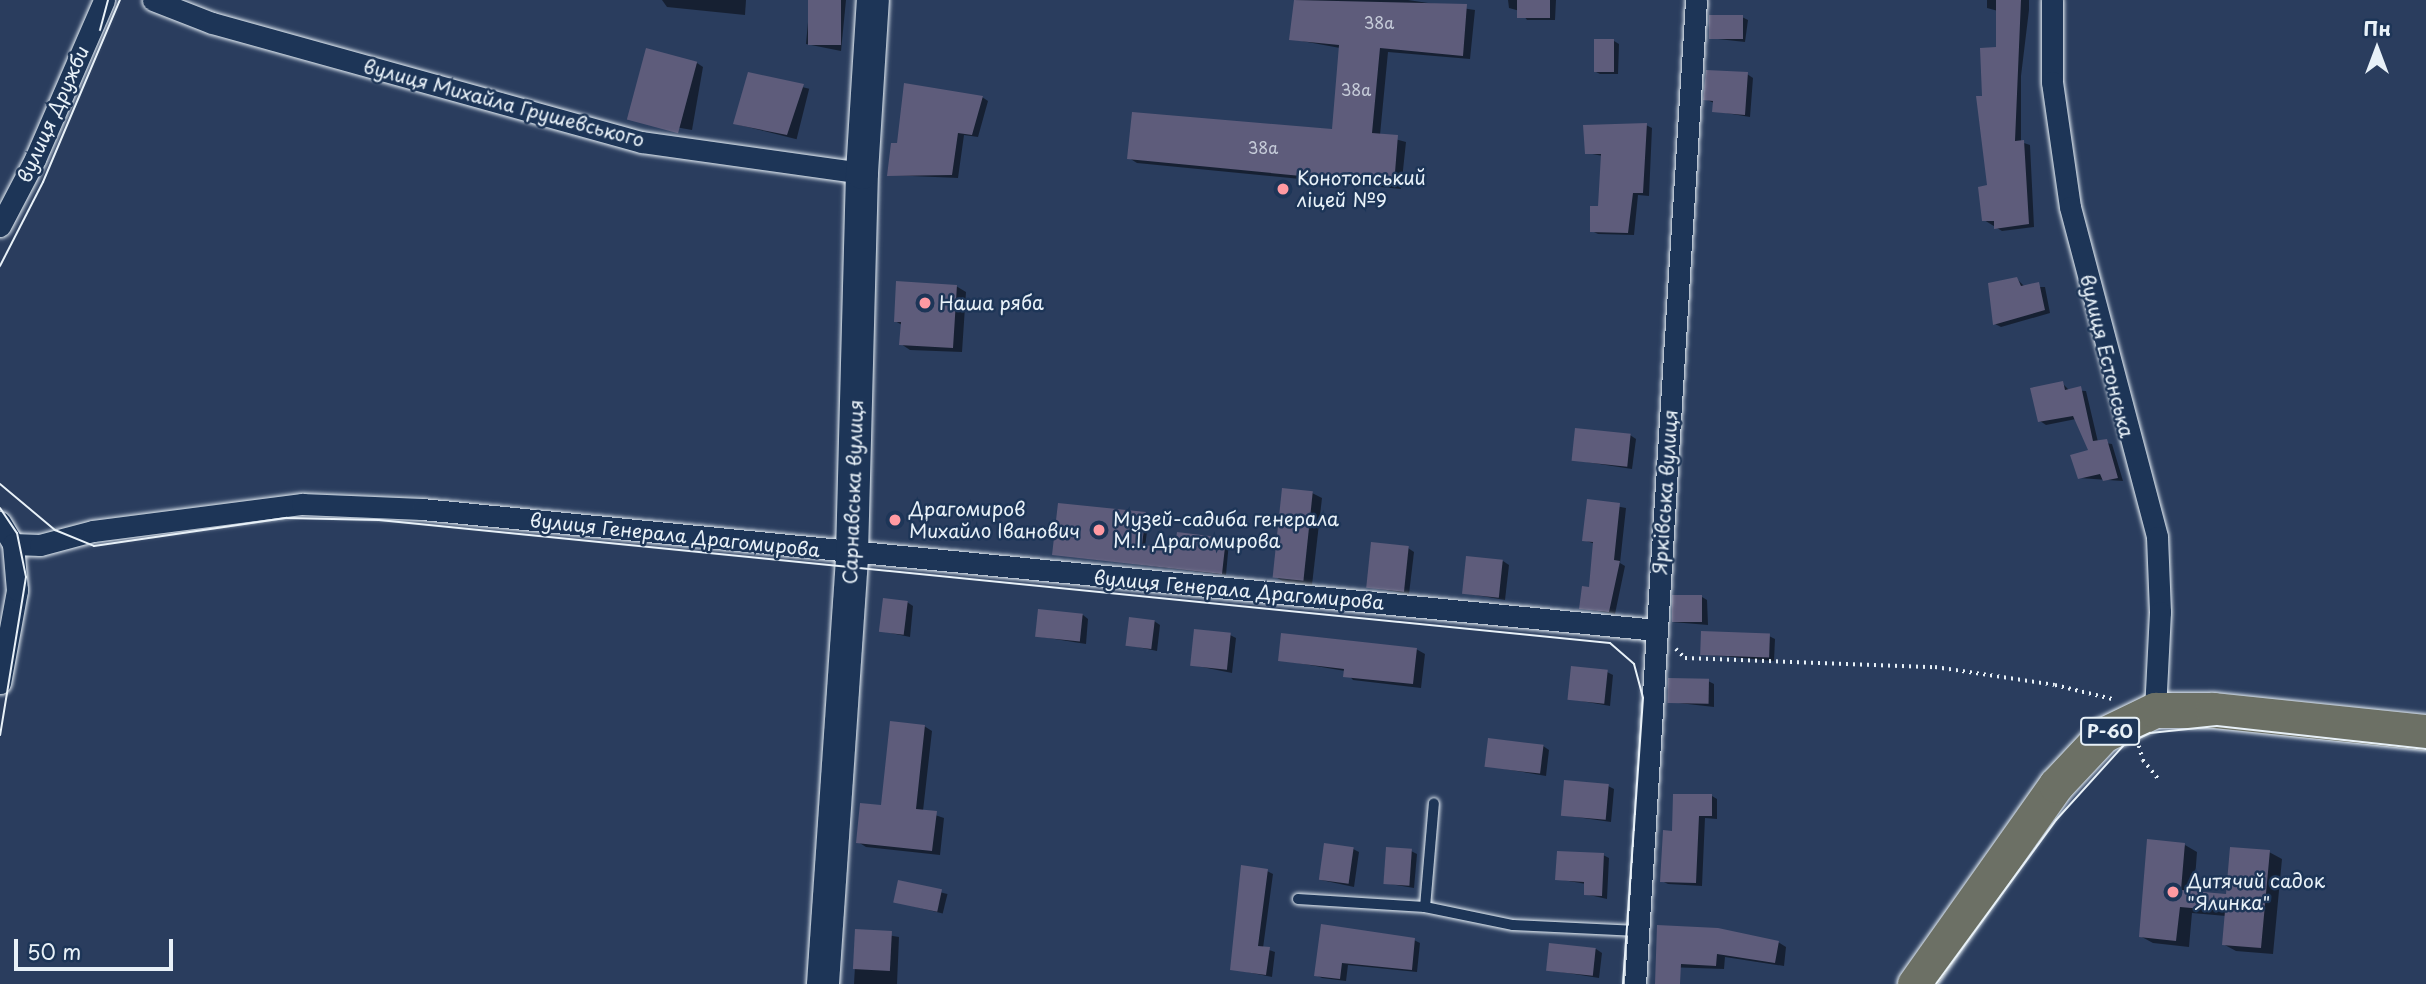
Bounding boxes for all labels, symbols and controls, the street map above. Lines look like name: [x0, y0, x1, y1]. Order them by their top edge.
house number: 38а: [1364, 12, 1394, 32]
north arrow: [2342, 14, 2412, 84]
text: Пн: [2363, 14, 2391, 42]
street label: вулиця Дружби: [13, 42, 93, 186]
street label: вулиця Михайла Грушевського: [361, 54, 647, 152]
house number: 38а: [1341, 79, 1371, 99]
house number: 38а: [1248, 137, 1278, 157]
place label: Конотопський ліцей №9: [1297, 167, 1426, 211]
marker: Конотопський ліцей №9: [1275, 181, 1291, 197]
street label: вулиця Естонська: [2076, 272, 2138, 440]
place label: Наша ряба: [939, 292, 1045, 314]
marker: Наша ряба: [917, 295, 933, 311]
street label: Сарнавська вулиця: [838, 399, 868, 585]
street label: Ярківська вулиця: [1648, 409, 1682, 575]
place label: Драгомиров Михайло Іванович: [909, 498, 1080, 542]
street label: вулиця Генерала Драгомирова: [529, 508, 821, 562]
place label: Музей-садиба генерала М.І. Драгомирова: [1113, 508, 1340, 552]
marker: Драгомиров Михайло Іванович: [887, 512, 903, 528]
marker: Музей-садиба генерала М.І. Драгомирова: [1091, 522, 1107, 538]
street label: вулиця Генерала Драгомирова: [1093, 566, 1385, 614]
road number: Р-60: [2078, 716, 2142, 746]
place label: Дитячий садок "Ялинка": [2187, 870, 2326, 914]
marker: Дитячий садок "Ялинка": [2165, 884, 2181, 900]
scale bar: [18, 925, 177, 969]
text: 50 m: [27, 935, 81, 967]

